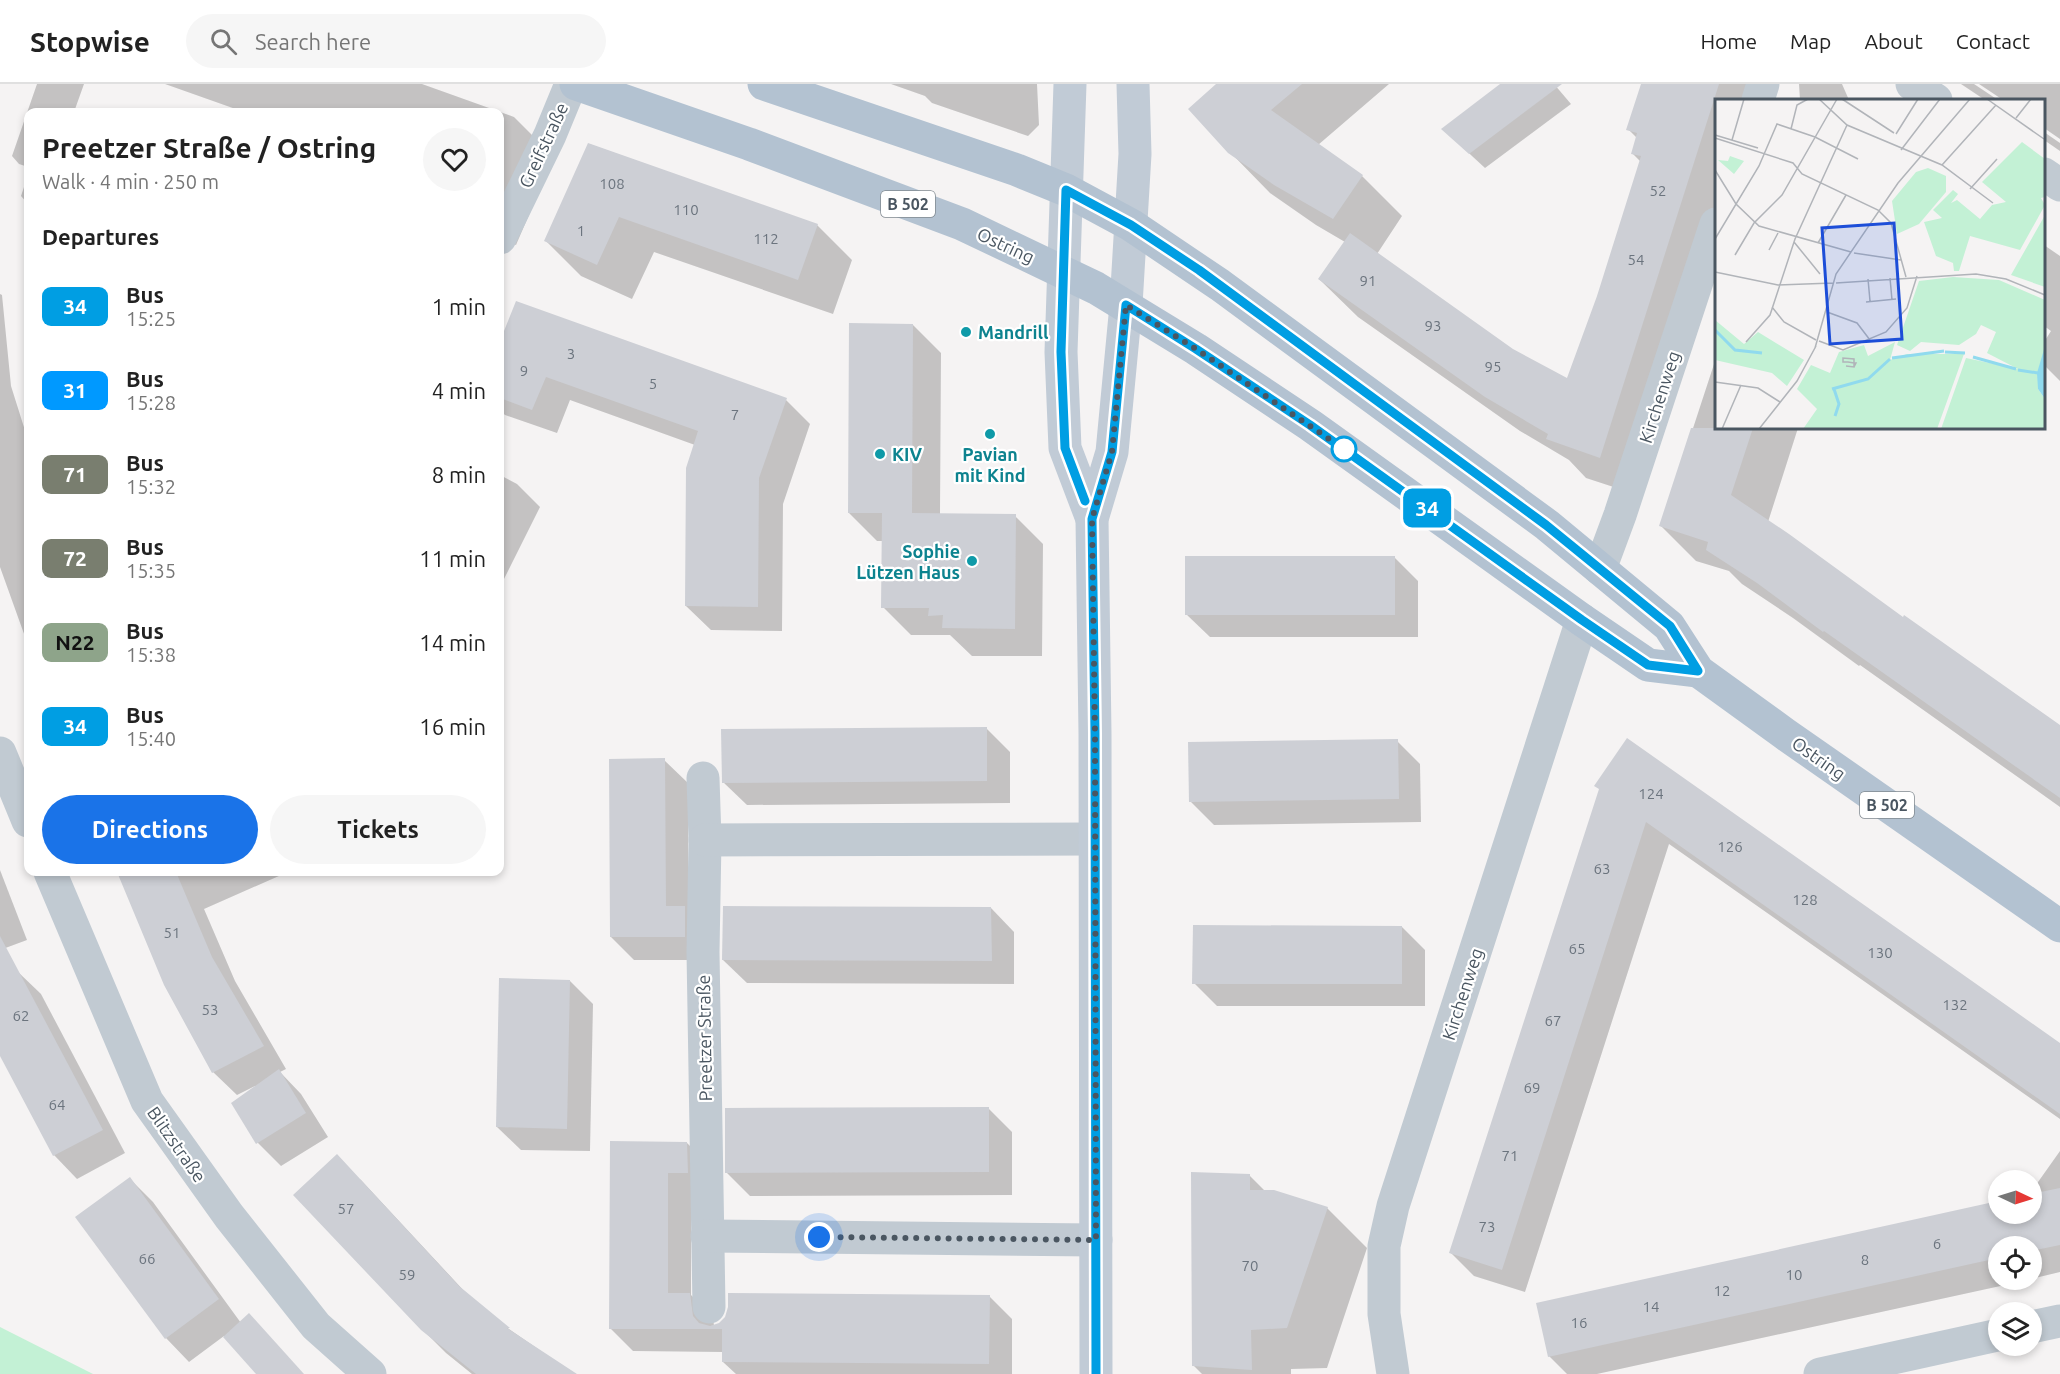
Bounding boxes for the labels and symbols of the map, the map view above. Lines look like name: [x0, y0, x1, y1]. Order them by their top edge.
street label: Greifstraße: [515, 99, 571, 191]
inset map: [1715, 99, 2045, 429]
house number: 108: [599, 175, 625, 192]
house number: 52: [1650, 182, 1666, 199]
road number: B 502: [881, 191, 935, 217]
house number: 110: [673, 201, 699, 218]
house number: 1: [577, 222, 585, 239]
street label: Ostring: [974, 223, 1038, 267]
house number: 112: [753, 230, 779, 247]
house number: 54: [1628, 251, 1644, 268]
house number: 91: [1360, 272, 1376, 289]
house number: 93: [1425, 317, 1441, 334]
place label: Mandrill: [978, 322, 1049, 342]
marker: Mandrill: [959, 325, 973, 339]
house number: 3: [567, 345, 575, 362]
street label: Kirchenweg: [1635, 348, 1683, 446]
house number: 95: [1485, 358, 1501, 375]
house number: 9: [520, 362, 528, 379]
house number: 5: [649, 375, 657, 392]
house number: 7: [731, 406, 739, 423]
marker: Pavian mit Kind: [983, 427, 997, 441]
unlabelled marker: [1331, 436, 1357, 462]
place label: KIV: [892, 444, 922, 464]
place label: Pavian mit Kind: [954, 444, 1026, 485]
marker: KIV: [873, 447, 887, 461]
line badge: 34: [1400, 488, 1454, 528]
place label: Sophie Lützen Haus: [856, 541, 960, 582]
marker: Sophie Lützen Haus: [965, 554, 979, 568]
street label: Ostring: [1788, 732, 1850, 784]
house number: 124: [1638, 785, 1664, 802]
road number: B 502: [1860, 792, 1914, 818]
house number: 126: [1717, 838, 1743, 855]
house number: 63: [1594, 860, 1610, 877]
house number: 128: [1792, 891, 1818, 908]
house number: 51: [164, 924, 180, 941]
house number: 65: [1569, 940, 1585, 957]
house number: 130: [1867, 944, 1893, 961]
street label: Kirchenweg: [1438, 945, 1486, 1043]
street label: Preetzer Straße: [693, 974, 715, 1102]
house number: 132: [1942, 996, 1968, 1013]
house number: 53: [202, 1001, 218, 1018]
house number: 62: [13, 1007, 29, 1024]
house number: 67: [1545, 1012, 1561, 1029]
house number: 69: [1524, 1079, 1540, 1096]
house number: 64: [49, 1096, 65, 1113]
street label: Blitzstraße: [144, 1102, 210, 1186]
house number: 71: [1502, 1147, 1518, 1164]
north arrow: [1988, 1170, 2042, 1224]
house number: 57: [338, 1200, 354, 1217]
house number: 73: [1479, 1218, 1495, 1235]
your location: [804, 1222, 834, 1252]
house number: 6: [1933, 1235, 1941, 1252]
house number: 66: [139, 1250, 155, 1267]
house number: 8: [1861, 1251, 1869, 1268]
house number: 70: [1242, 1257, 1258, 1274]
house number: 59: [399, 1266, 415, 1283]
house number: 10: [1786, 1266, 1802, 1283]
house number: 12: [1714, 1282, 1730, 1299]
house number: 14: [1643, 1298, 1659, 1315]
house number: 16: [1571, 1314, 1587, 1331]

